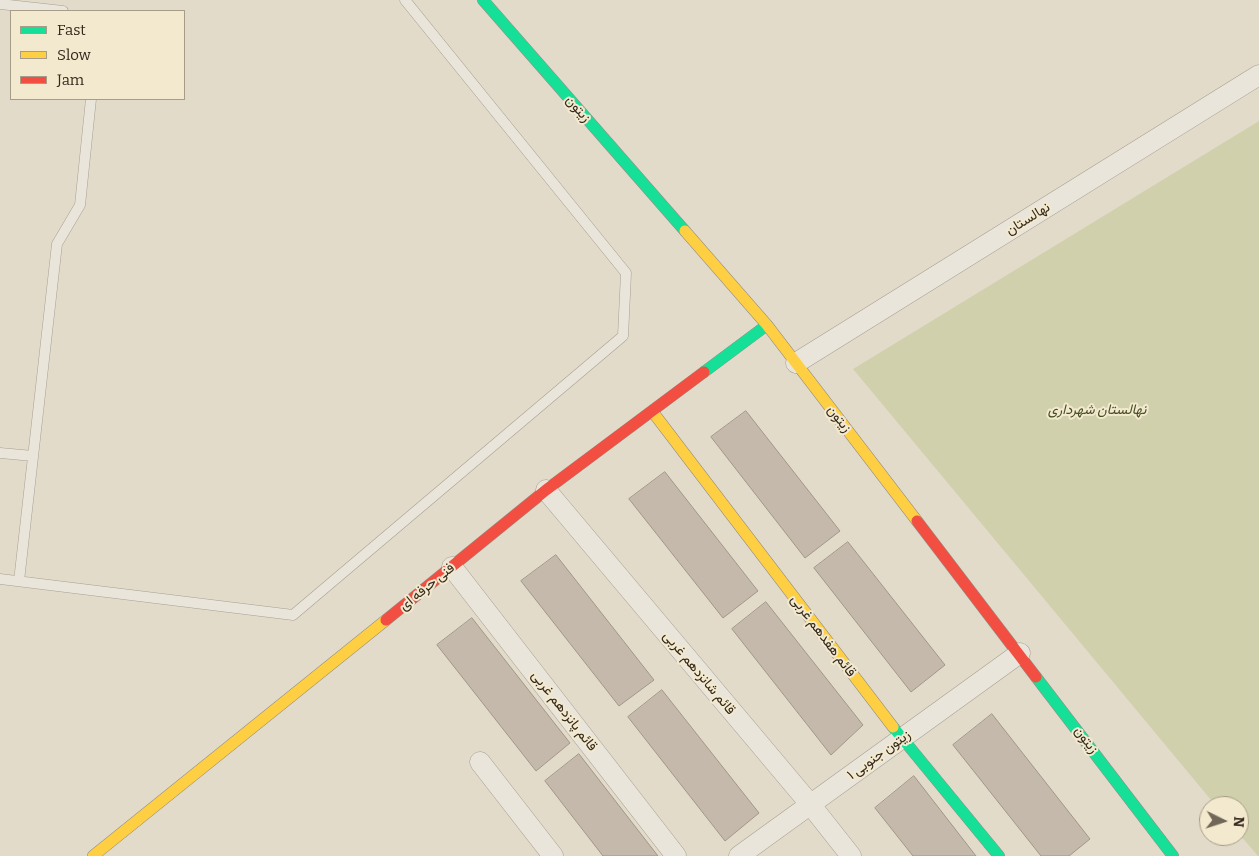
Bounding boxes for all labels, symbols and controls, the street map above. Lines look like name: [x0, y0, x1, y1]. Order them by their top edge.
legend: [10, 10, 185, 100]
text: Fast: [57, 21, 86, 39]
text: Slow: [57, 46, 91, 64]
text: Jam: [57, 71, 84, 89]
street label: زیتون: [562, 92, 594, 126]
street label: نهالستان: [1003, 199, 1053, 239]
street label: زیتون: [823, 402, 855, 436]
park label: نهالستان شهرداری: [1048, 402, 1146, 418]
street label: فنی حرفه ای: [396, 560, 458, 614]
street label: قائم هفدهم غربی: [787, 592, 859, 680]
street label: قائم شانزدهم غربی: [659, 628, 739, 718]
street label: قائم پانزدهم غربی: [527, 667, 601, 755]
street label: زیتون: [1070, 723, 1102, 757]
street label: زیتون جنوبی ۱: [844, 726, 914, 784]
north arrow: [1199, 796, 1249, 846]
text: N: [1230, 816, 1247, 828]

